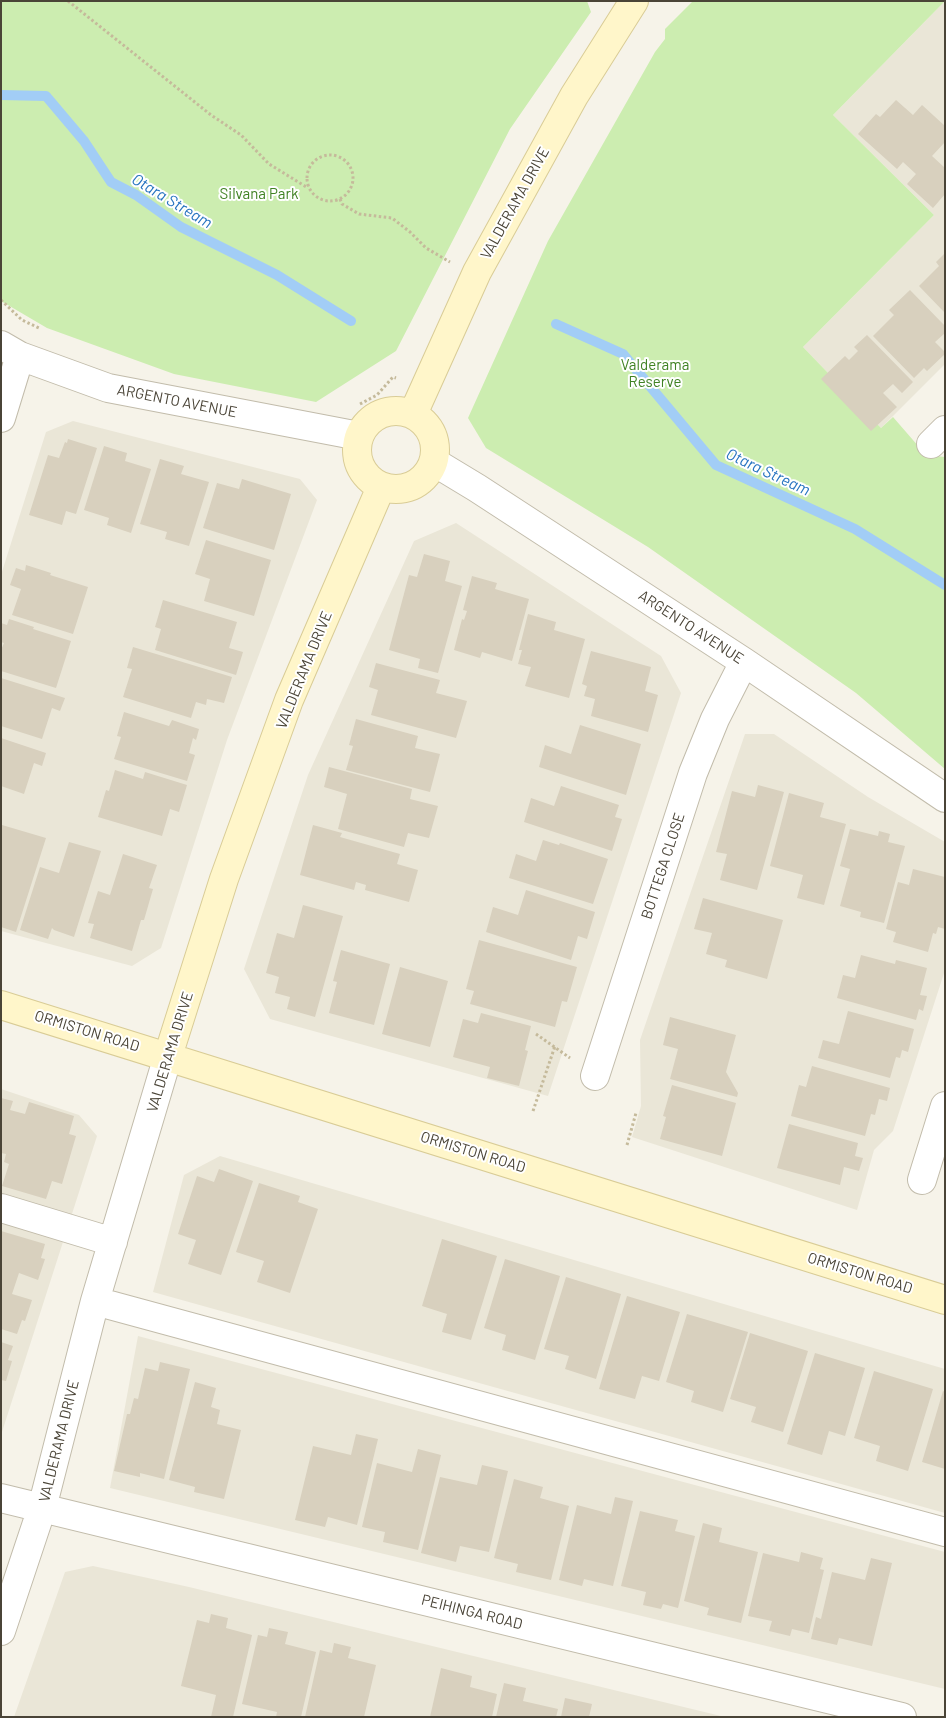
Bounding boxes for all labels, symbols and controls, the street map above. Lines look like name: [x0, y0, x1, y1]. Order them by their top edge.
street label: VALDERAMA DRIVE: [477, 144, 553, 262]
water label: Otara Stream: [128, 169, 216, 233]
park label: Silvana Park: [220, 185, 298, 203]
park label: Valderama Reserve: [621, 356, 689, 391]
street label: ARGENTO AVENUE: [115, 381, 239, 421]
water label: Otara Stream: [723, 444, 813, 500]
street label: ARGENTO AVENUE: [635, 586, 747, 668]
street label: VALDERAMA DRIVE: [272, 609, 336, 731]
street label: BOTTEGA CLOSE: [637, 811, 689, 921]
street label: VALDERAMA DRIVE: [143, 990, 197, 1114]
street label: ORMISTON ROAD: [32, 1006, 142, 1056]
street label: ORMISTON ROAD: [418, 1127, 528, 1177]
street label: ORMISTON ROAD: [805, 1248, 915, 1298]
street label: VALDERAMA DRIVE: [35, 1378, 83, 1504]
street label: PEIHINGA ROAD: [420, 1591, 524, 1633]

